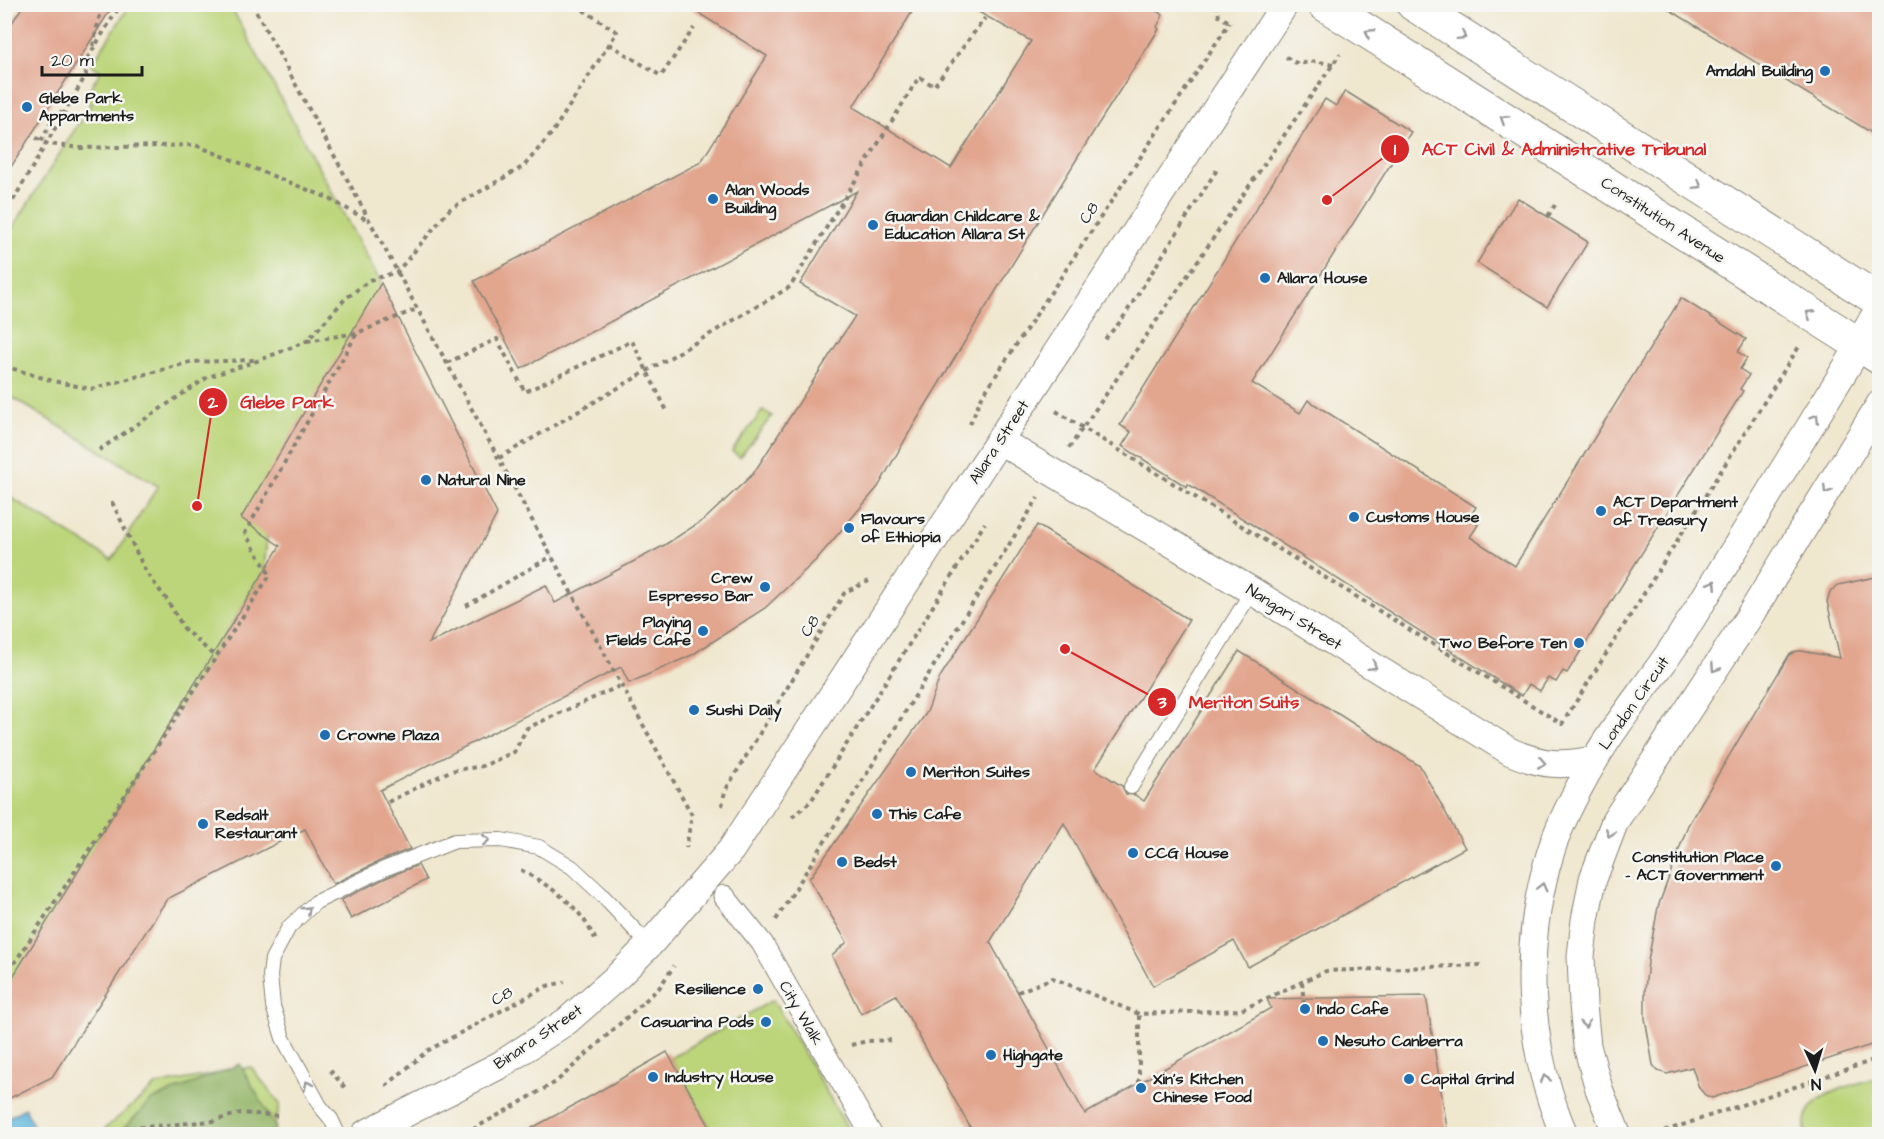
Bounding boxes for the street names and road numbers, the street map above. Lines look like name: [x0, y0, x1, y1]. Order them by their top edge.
street label: Constitution Avenue: [1597, 172, 1730, 269]
street label: C8: [1074, 198, 1104, 228]
street label: Allara Street: [964, 395, 1035, 488]
street label: Nangari Street: [1241, 579, 1347, 656]
street label: C8: [795, 611, 825, 641]
street label: London Circuit: [1594, 651, 1675, 754]
street label: City Walk: [773, 977, 828, 1050]
street label: C8: [487, 981, 517, 1011]
street label: Binara Street: [489, 999, 587, 1075]

